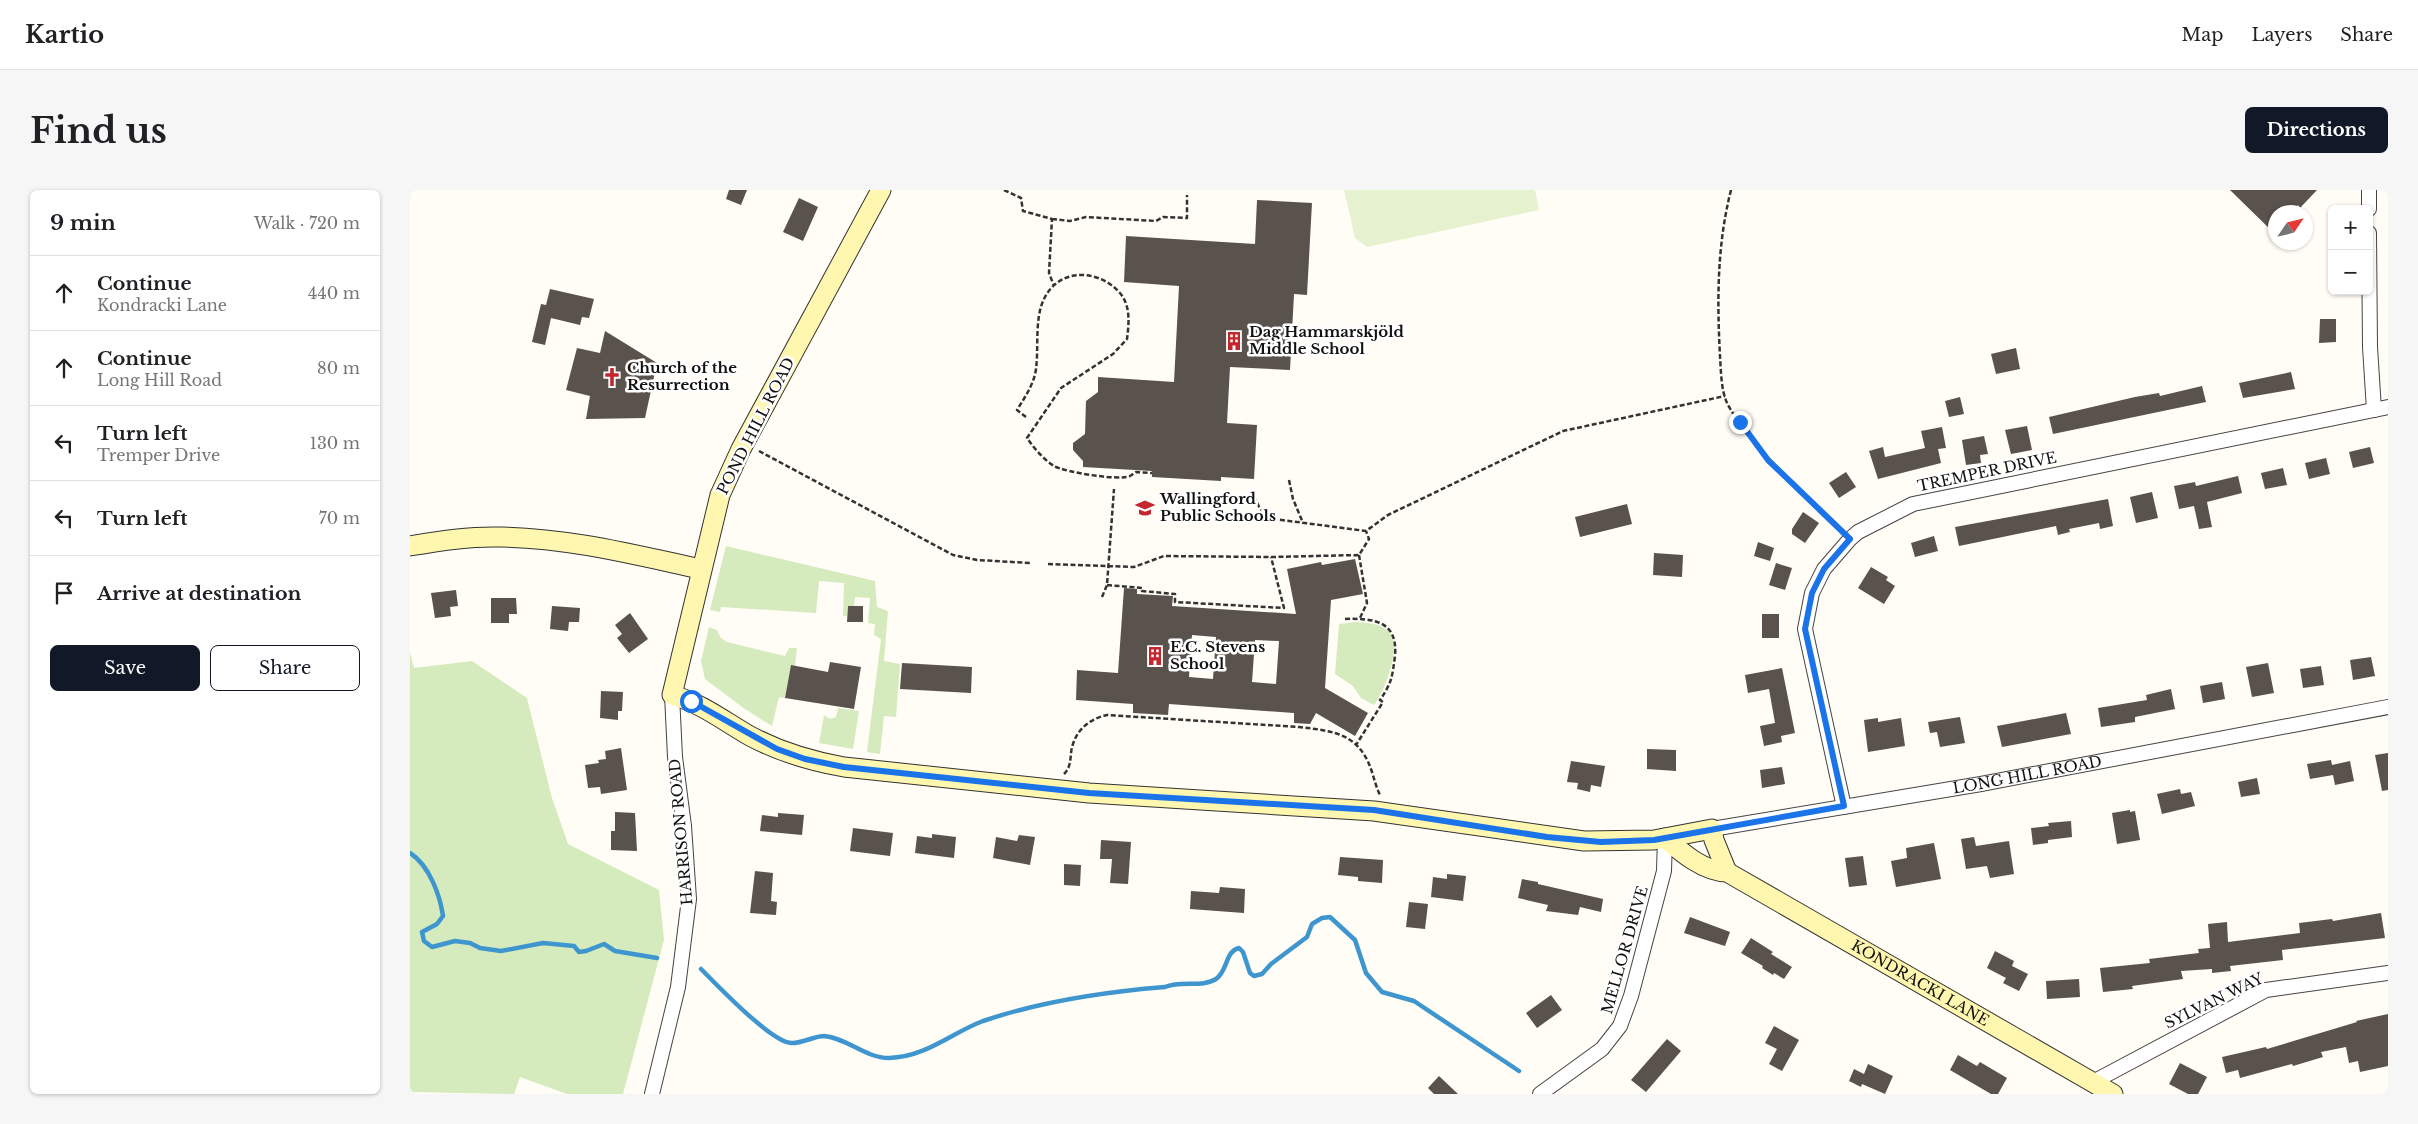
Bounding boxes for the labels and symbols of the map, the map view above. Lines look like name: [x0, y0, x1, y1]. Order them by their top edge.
north arrow: [2268, 205, 2313, 250]
place label: Dag Hammarskjöld Middle School: [1249, 322, 1404, 358]
building icon: Dag Hammarskjöld Middle School: [1223, 330, 1245, 352]
street label: POND HILL ROAD: [713, 354, 798, 497]
place label: Church of the Resurrection: [627, 358, 737, 394]
church icon: Church of the Resurrection: [601, 366, 623, 388]
route end: [1729, 411, 1752, 434]
street label: TREMPER DRIVE: [1916, 447, 2058, 496]
place label: Wallingford Public Schools: [1159, 489, 1276, 525]
school or university icon: Wallingford Public Schools: [1134, 497, 1156, 519]
place label: E.C. Stevens School: [1170, 637, 1265, 673]
building icon: E.C. Stevens School: [1144, 645, 1166, 667]
route start: [680, 690, 703, 713]
street label: LONG HILL ROAD: [1951, 751, 2103, 798]
street label: HARRISON ROAD: [665, 758, 696, 906]
street label: MELLOR DRIVE: [1597, 884, 1652, 1016]
street label: KONDRACKI LANE: [1848, 936, 1993, 1030]
street label: SYLVAN WAY: [2161, 968, 2267, 1033]

